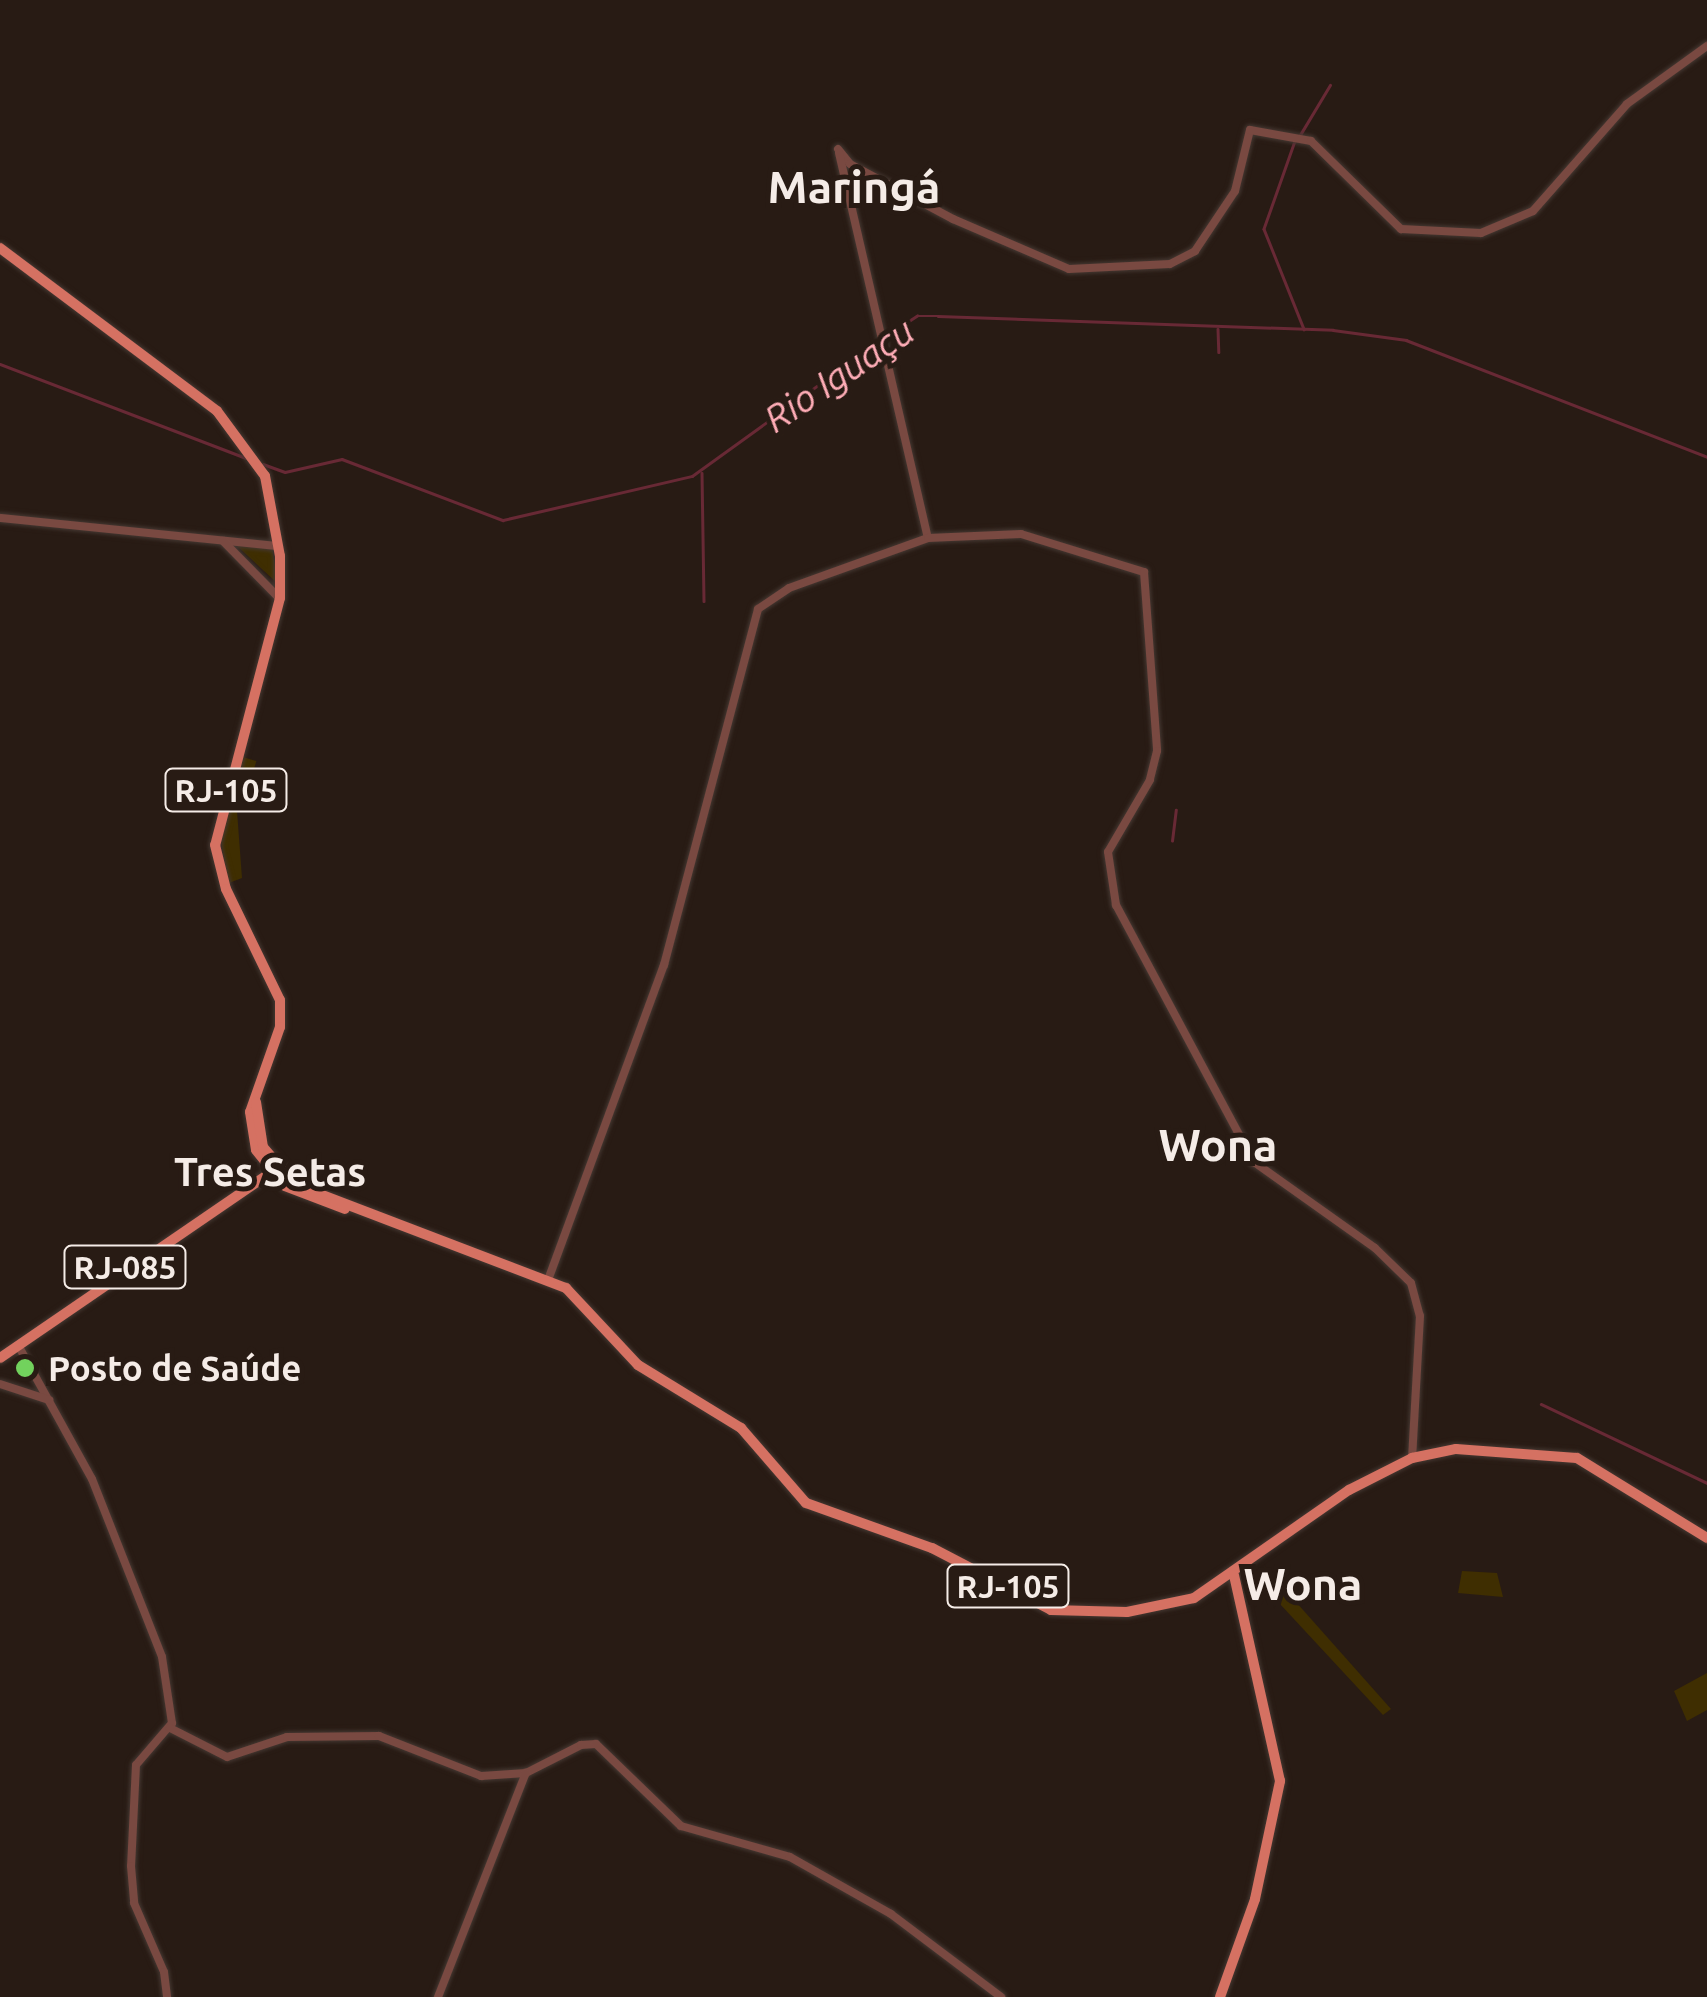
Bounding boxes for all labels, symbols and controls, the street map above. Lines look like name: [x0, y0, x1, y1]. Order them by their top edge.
district label: Maringá: [768, 160, 940, 214]
water label: Rio Iguaçu: [755, 308, 923, 442]
road number: RJ-105: [164, 763, 288, 817]
district label: Wona: [1159, 1118, 1277, 1172]
district label: Tres Setas: [174, 1148, 366, 1196]
road number: RJ-085: [62, 1240, 188, 1294]
place label: Posto de Saúde: [48, 1347, 301, 1389]
marker: Posto de Saúde: [12, 1355, 38, 1381]
district label: Wona: [1244, 1557, 1362, 1611]
road number: RJ-105: [946, 1559, 1070, 1613]

